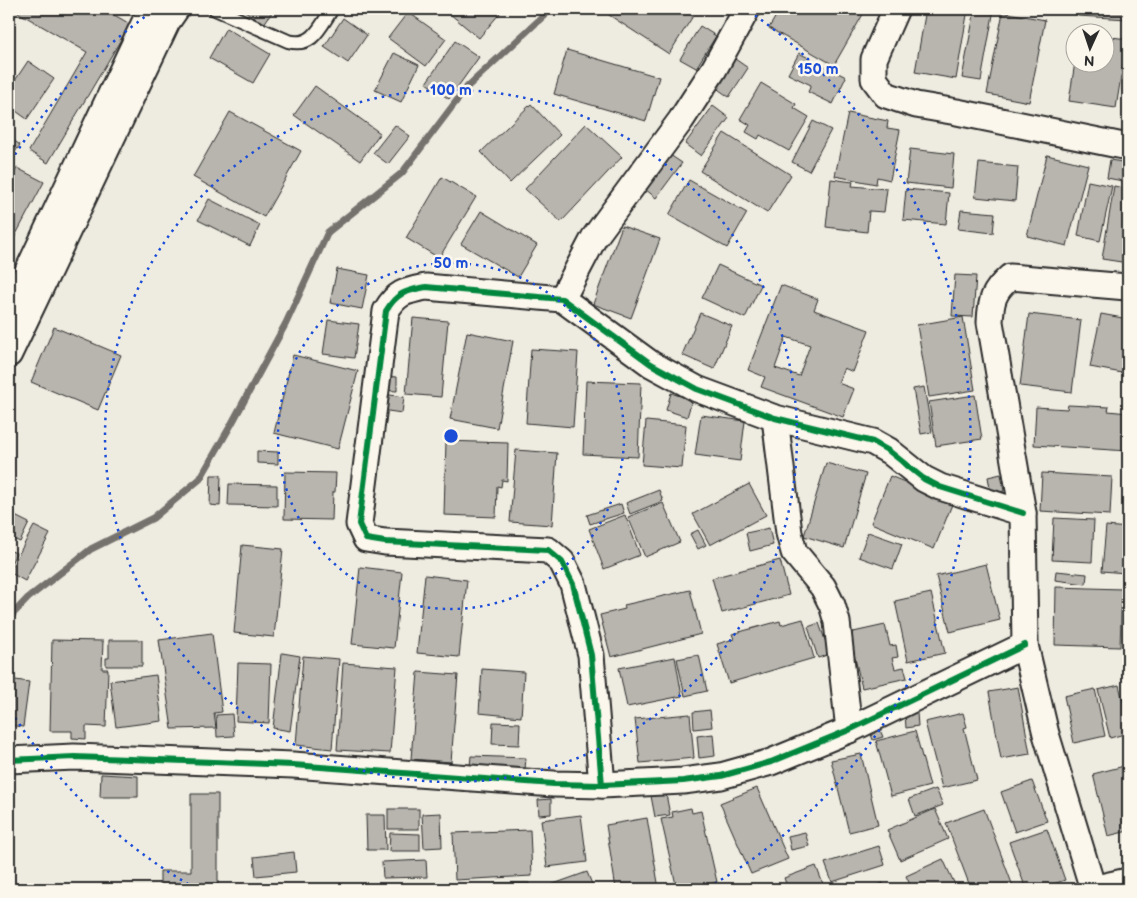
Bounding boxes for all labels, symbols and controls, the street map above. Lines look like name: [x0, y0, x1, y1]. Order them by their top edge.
north arrow: [1064, 22, 1114, 72]
text: N: [1084, 52, 1095, 69]
text: 150 m: [797, 60, 839, 79]
text: 100 m: [430, 81, 472, 100]
text: 50 m: [434, 254, 469, 273]
centre of rings: [442, 427, 460, 445]

